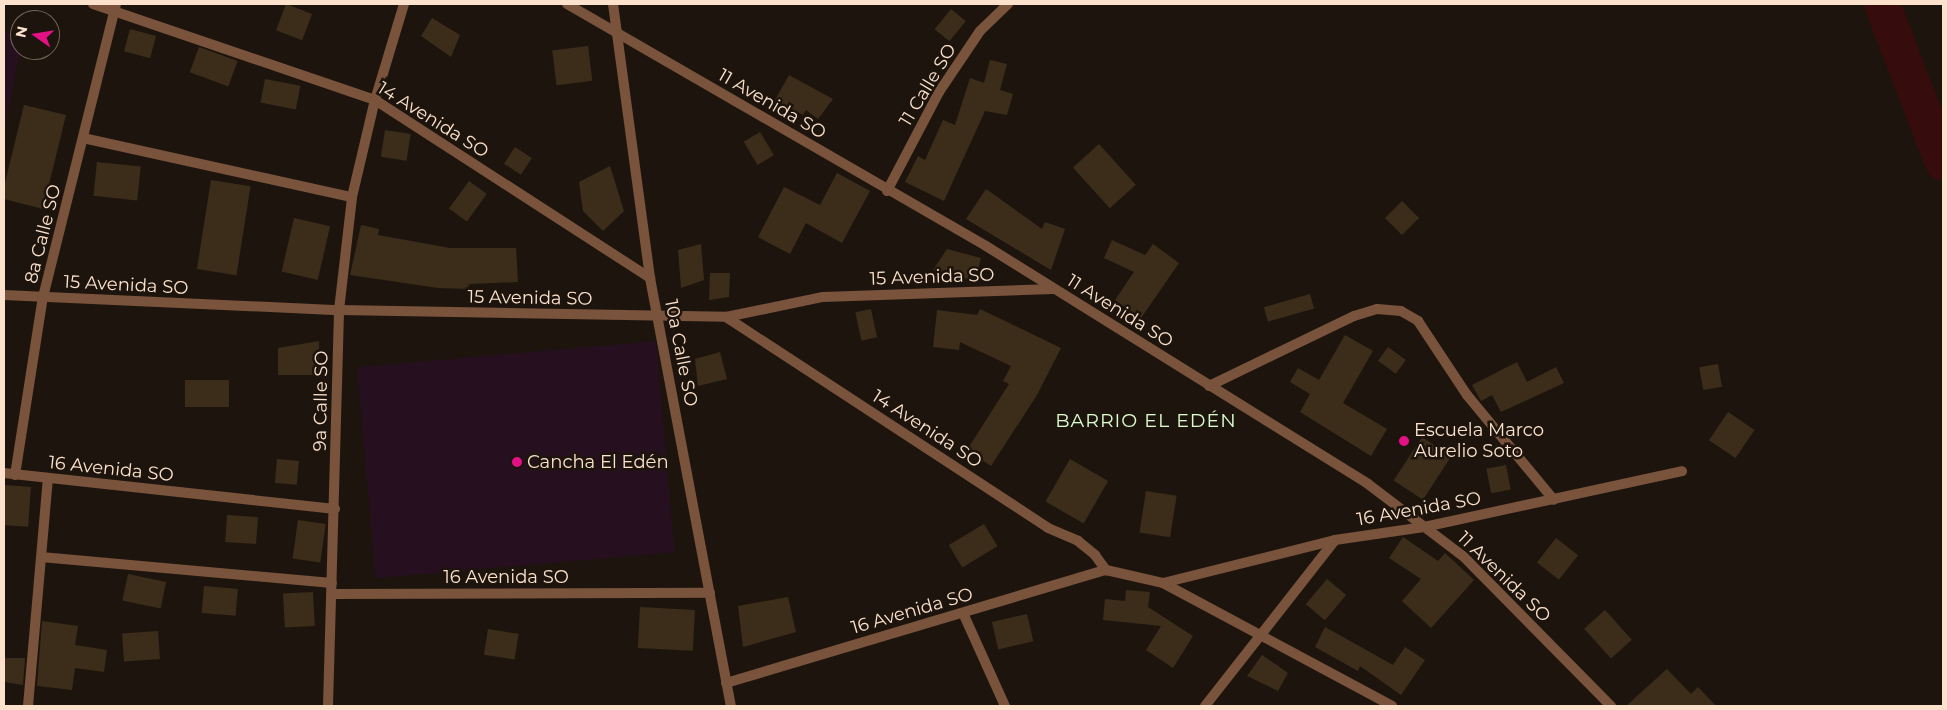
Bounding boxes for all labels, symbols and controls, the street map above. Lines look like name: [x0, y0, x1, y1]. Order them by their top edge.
north arrow: [10, 10, 60, 60]
text: N: [11, 24, 31, 39]
street label: 11 Calle SO: [895, 40, 961, 130]
street label: 11 Avenida SO: [714, 64, 830, 144]
street label: 14 Avenida SO: [374, 77, 492, 163]
street label: 8a Calle SO: [20, 182, 66, 286]
street label: 15 Avenida SO: [869, 264, 995, 290]
street label: 11 Avenida SO: [1063, 270, 1177, 352]
street label: 15 Avenida SO: [63, 271, 189, 299]
street label: 15 Avenida SO: [467, 286, 593, 310]
street label: 10a Calle SO: [660, 298, 702, 408]
street label: 9a Calle SO: [309, 350, 333, 452]
street label: 14 Avenida SO: [868, 385, 986, 473]
district label: BARRIO EL EDÉN: [1054, 410, 1238, 432]
place label: Escuela Marco Aurelio Soto: [1414, 420, 1544, 462]
marker: Escuela Marco Aurelio Soto: [1398, 435, 1410, 447]
place label: Cancha El Edén: [527, 451, 669, 473]
street label: 16 Avenida SO: [47, 452, 175, 486]
marker: Cancha El Edén: [511, 456, 523, 468]
street label: 16 Avenida SO: [1355, 487, 1483, 531]
street label: 11 Avenida SO: [1453, 527, 1555, 627]
street label: 16 Avenida SO: [443, 566, 569, 588]
street label: 16 Avenida SO: [849, 583, 975, 639]

